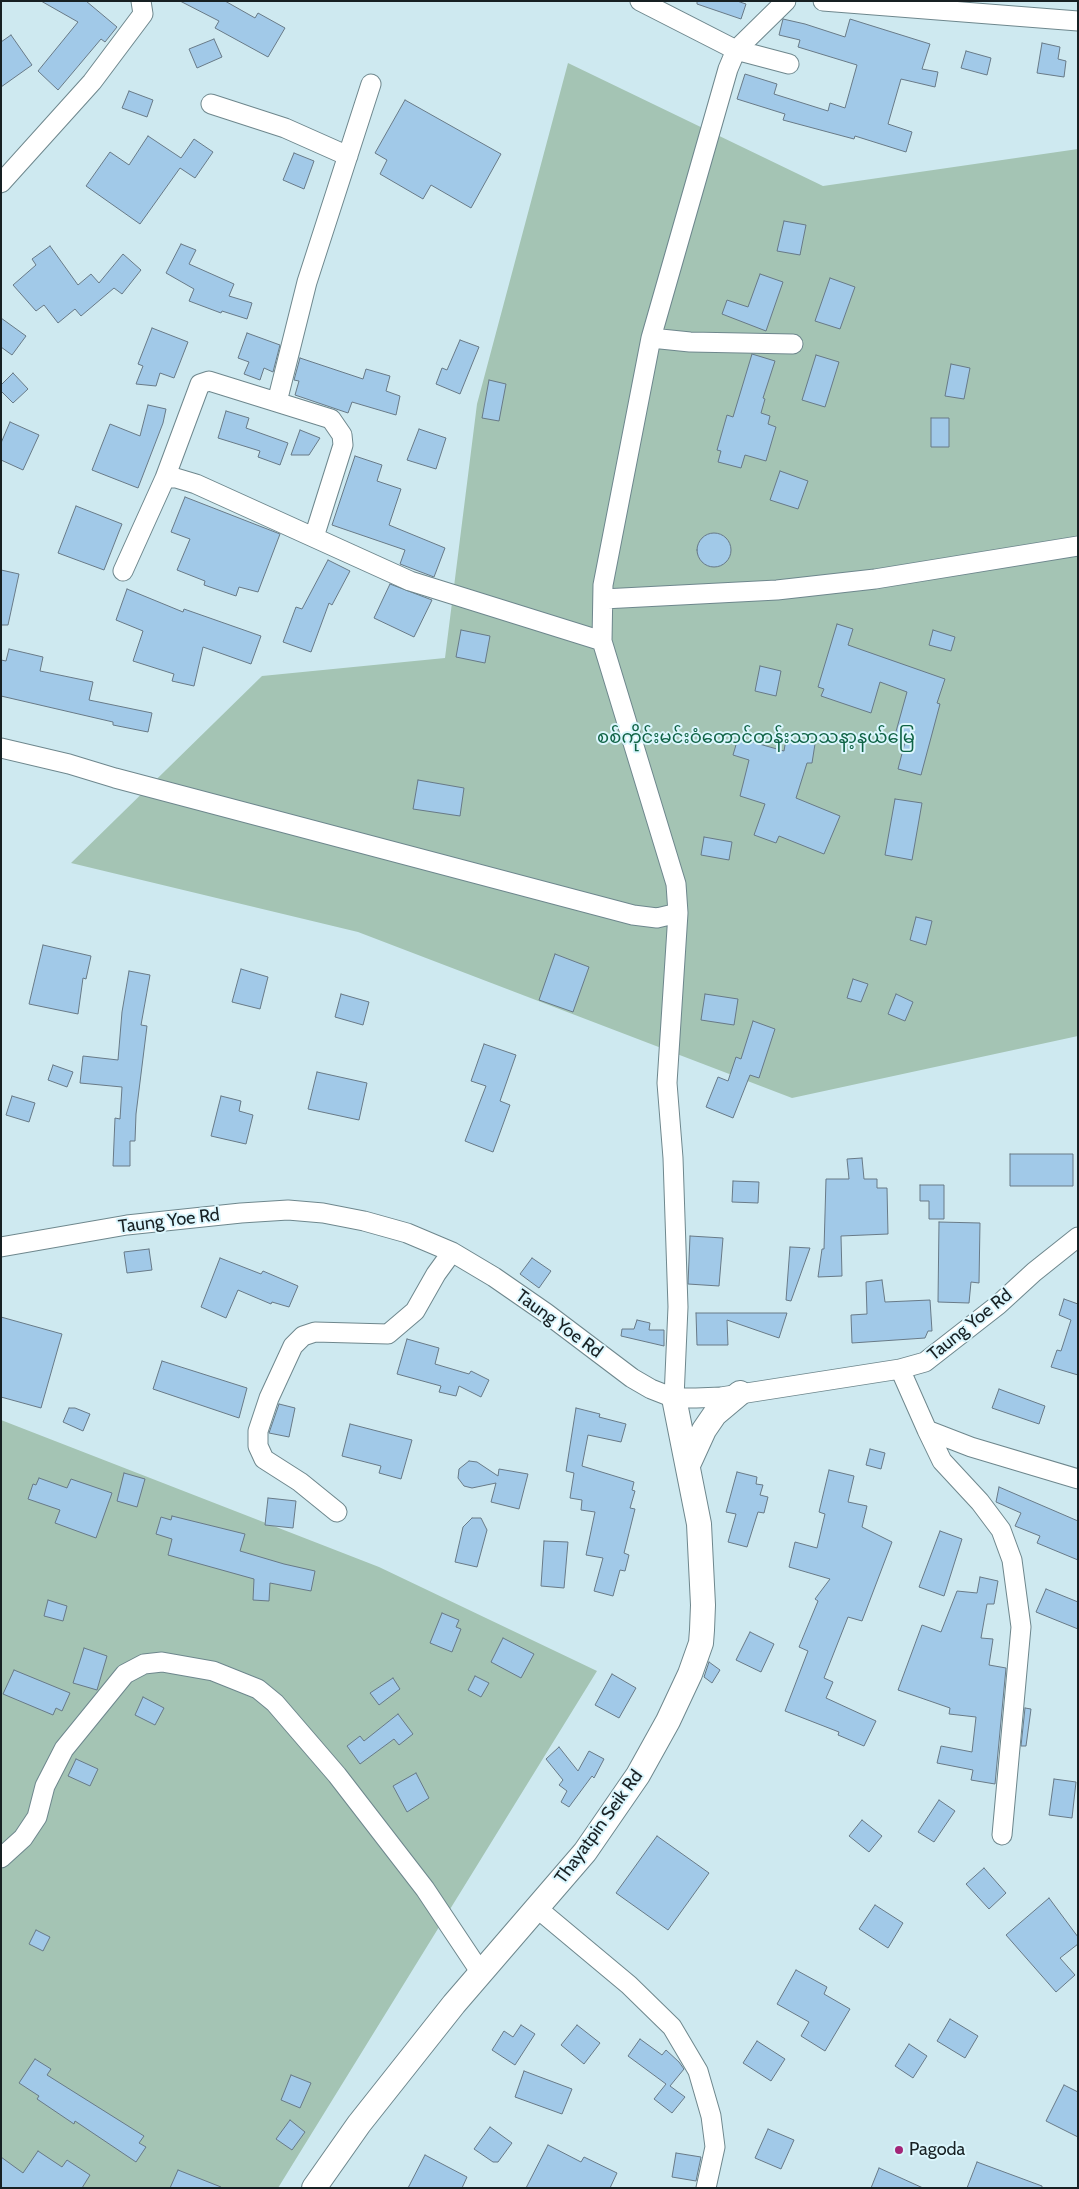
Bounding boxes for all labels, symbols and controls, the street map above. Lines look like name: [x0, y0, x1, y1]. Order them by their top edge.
park label: စစ်ကိုင်းမင်းဝံတောင်တန်းသာသနာ့နယ်မြေ: [597, 727, 915, 749]
street label: Taung Yoe Rd: [117, 1204, 221, 1238]
street label: Taung Yoe Rd: [511, 1285, 607, 1363]
street label: Taung Yoe Rd: [924, 1285, 1016, 1365]
street label: Thayatpin Seik Rd: [551, 1766, 647, 1888]
place label: Pagoda: [909, 2139, 965, 2161]
marker: Pagoda: [893, 2144, 905, 2156]

